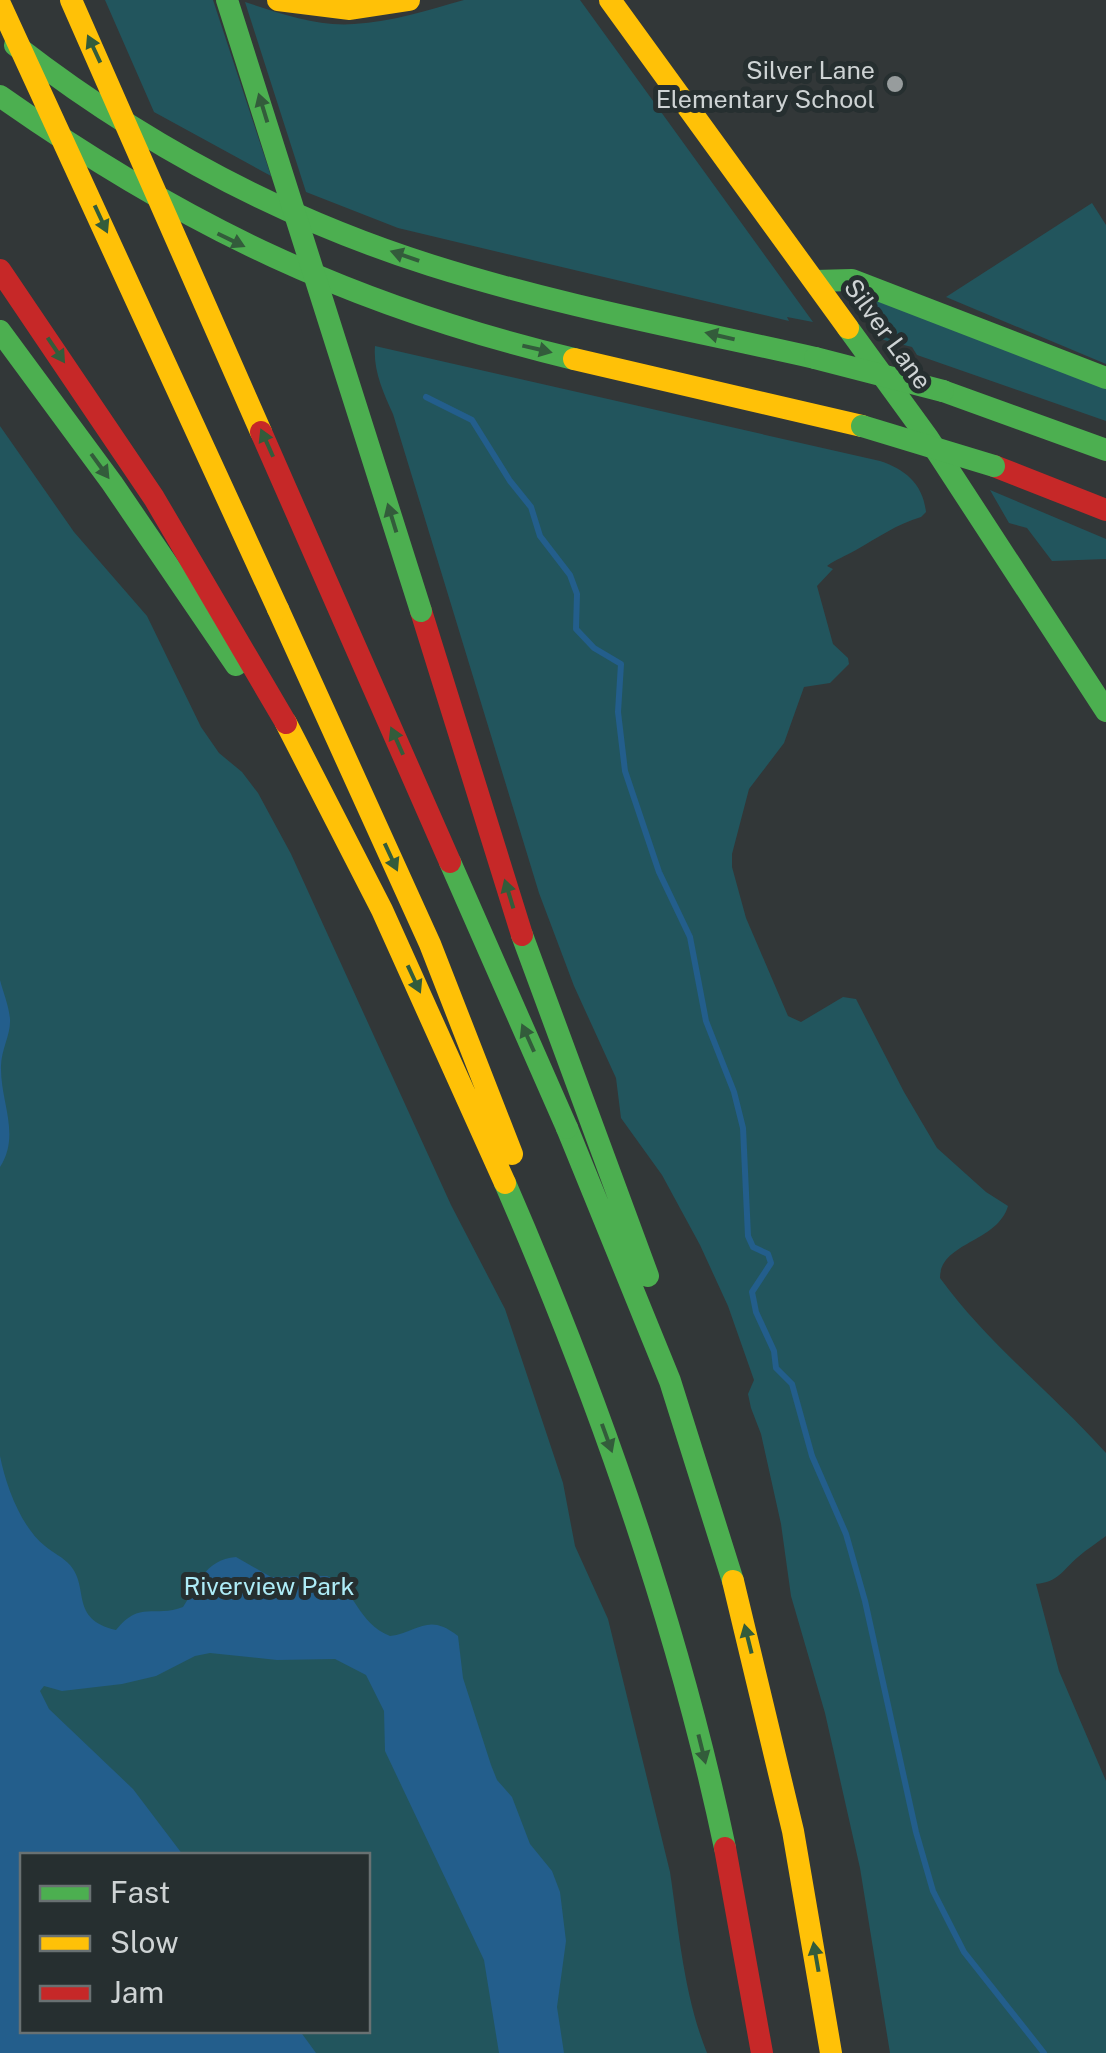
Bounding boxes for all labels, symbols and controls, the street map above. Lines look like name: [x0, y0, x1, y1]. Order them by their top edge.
one-way arrow: [86, 34, 103, 63]
place label: Silver Lane Elementary School: [656, 55, 875, 114]
marker: Silver Lane Elementary School: [884, 73, 906, 95]
one-way arrow: [254, 93, 269, 123]
one-way arrow: [92, 205, 109, 234]
one-way arrow: [217, 231, 246, 248]
one-way arrow: [390, 248, 420, 263]
street label: Silver Lane: [838, 273, 938, 395]
one-way arrow: [704, 328, 735, 343]
one-way arrow: [46, 336, 64, 363]
one-way arrow: [522, 342, 553, 357]
one-way arrow: [259, 428, 275, 458]
one-way arrow: [89, 453, 109, 479]
one-way arrow: [384, 502, 399, 533]
one-way arrow: [389, 726, 405, 755]
one-way arrow: [383, 843, 400, 872]
one-way arrow: [501, 878, 516, 909]
one-way arrow: [405, 965, 422, 994]
one-way arrow: [519, 1023, 536, 1052]
one-way arrow: [600, 1424, 615, 1454]
park label: Riverview Park: [183, 1571, 355, 1601]
one-way arrow: [740, 1623, 755, 1654]
one-way arrow: [695, 1734, 710, 1765]
legend: [20, 1853, 370, 2033]
text: Fast: [110, 1874, 170, 1910]
text: Slow: [110, 1924, 179, 1960]
one-way arrow: [807, 1941, 823, 1972]
text: Jam: [110, 1974, 164, 2010]

